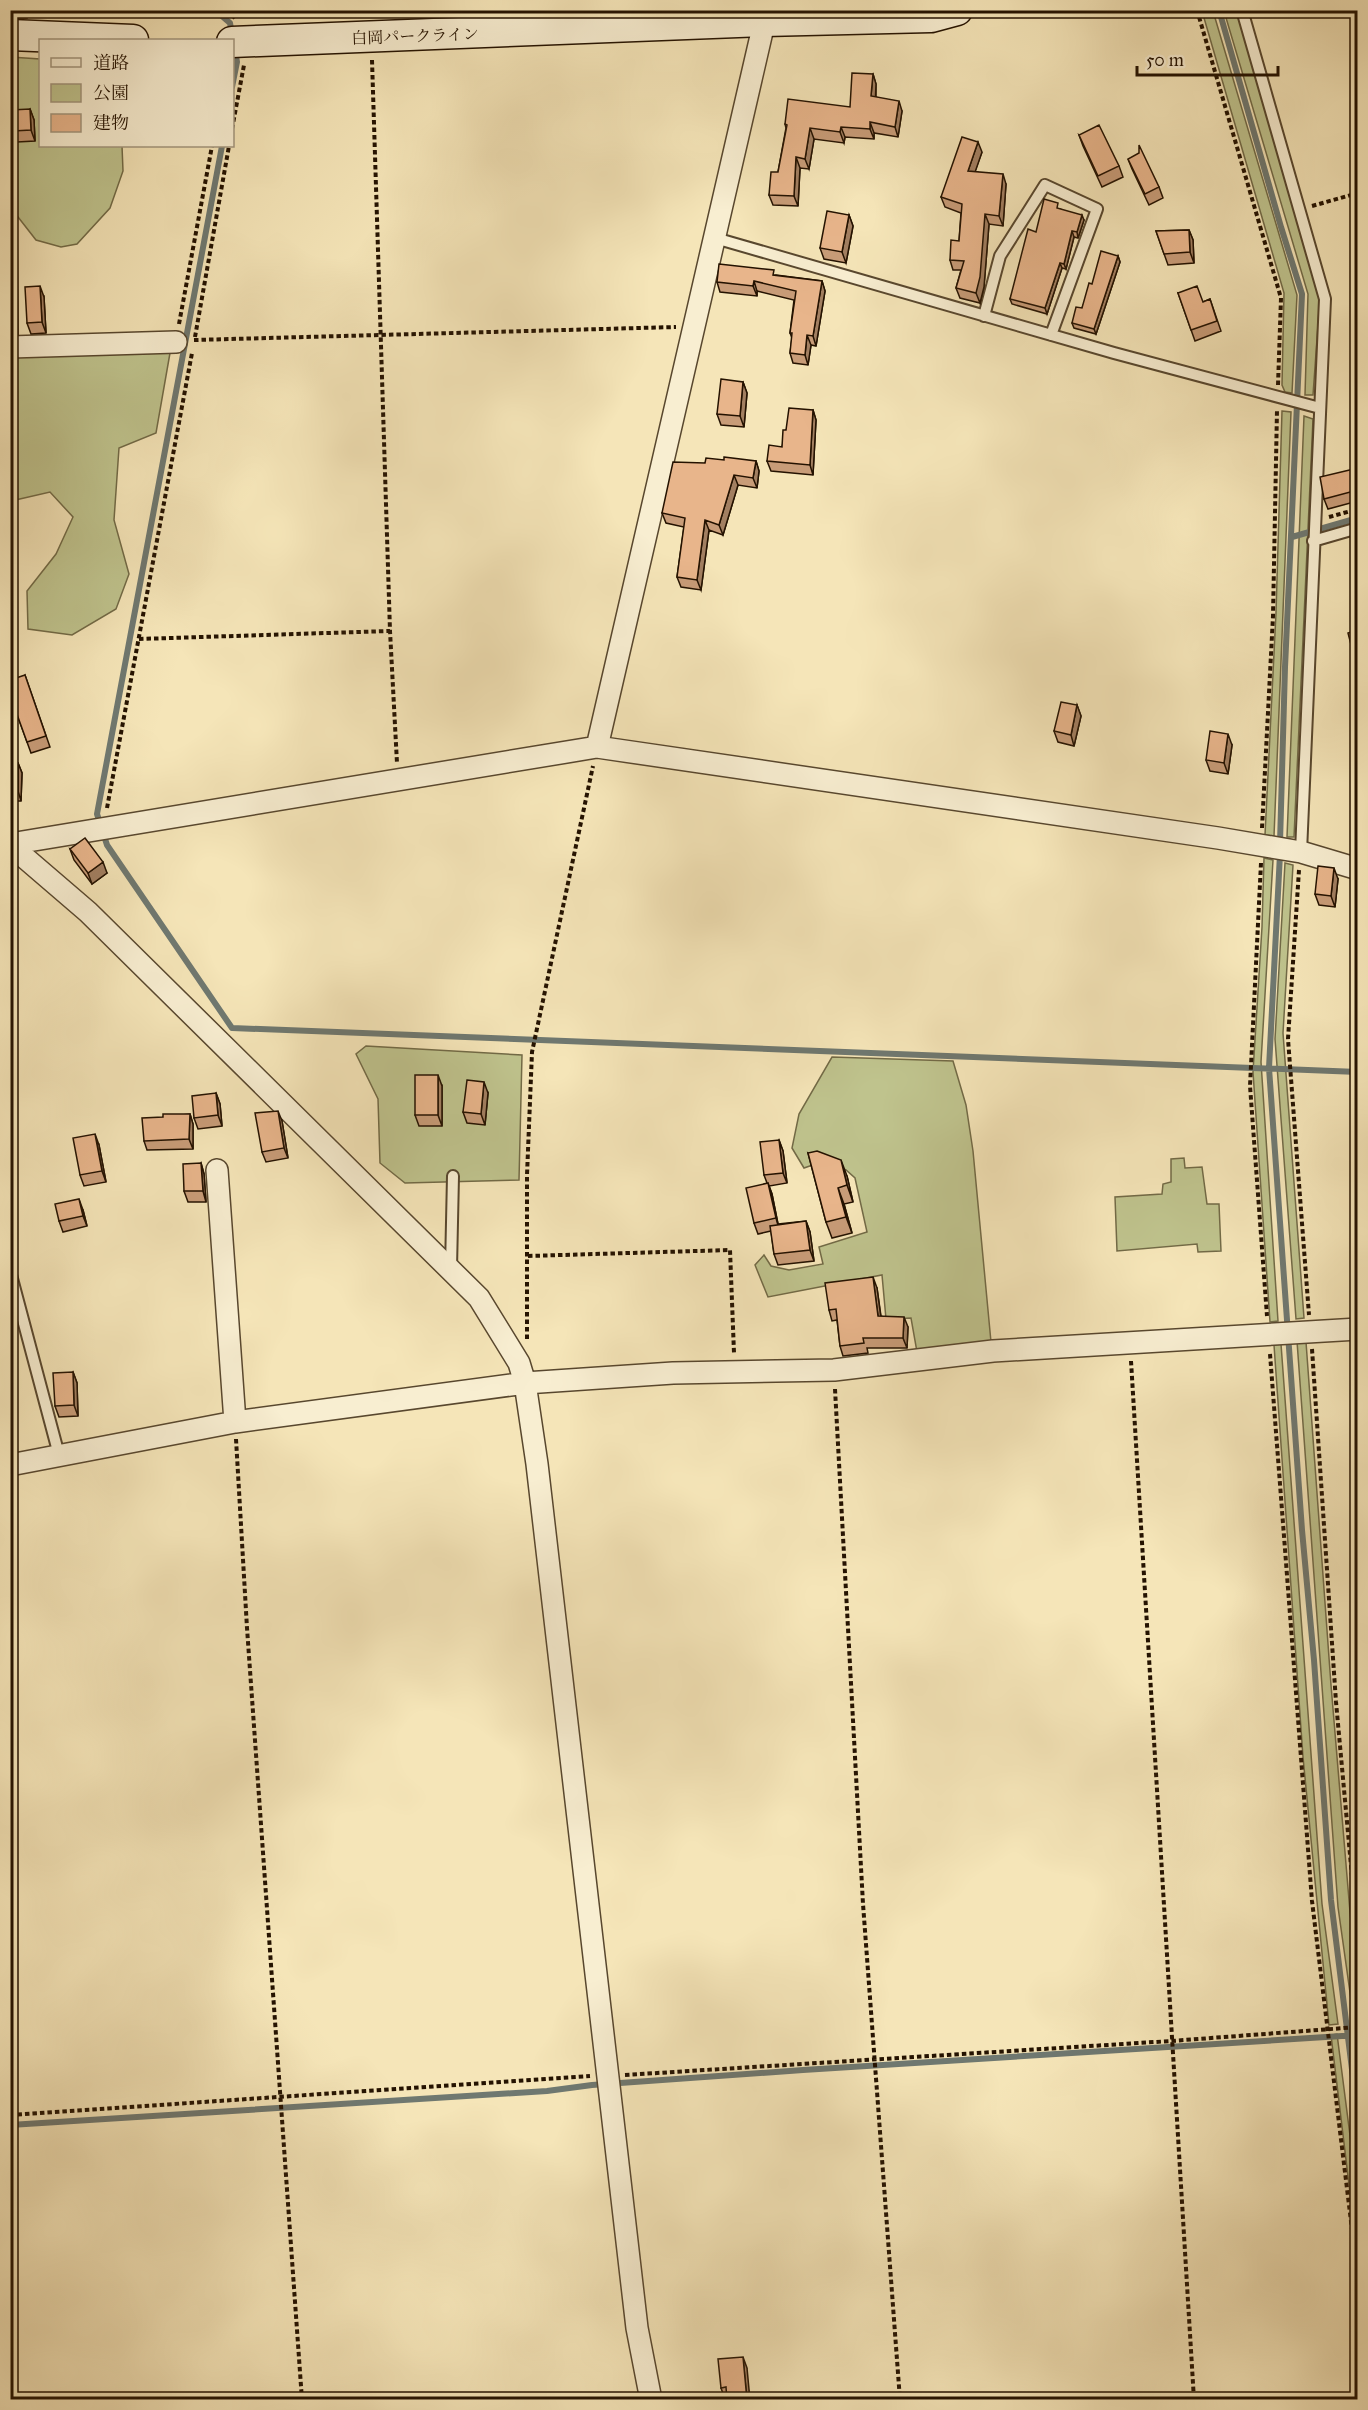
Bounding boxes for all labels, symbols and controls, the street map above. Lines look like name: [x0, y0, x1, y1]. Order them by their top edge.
street label: 白岡パークライン: [351, 24, 479, 48]
legend: [39, 39, 234, 147]
scale bar: [1137, 39, 1278, 77]
text: 50 m: [1146, 49, 1184, 71]
text: 道路: [93, 52, 129, 74]
text: 公園: [93, 82, 129, 104]
text: 建物: [93, 112, 129, 134]

